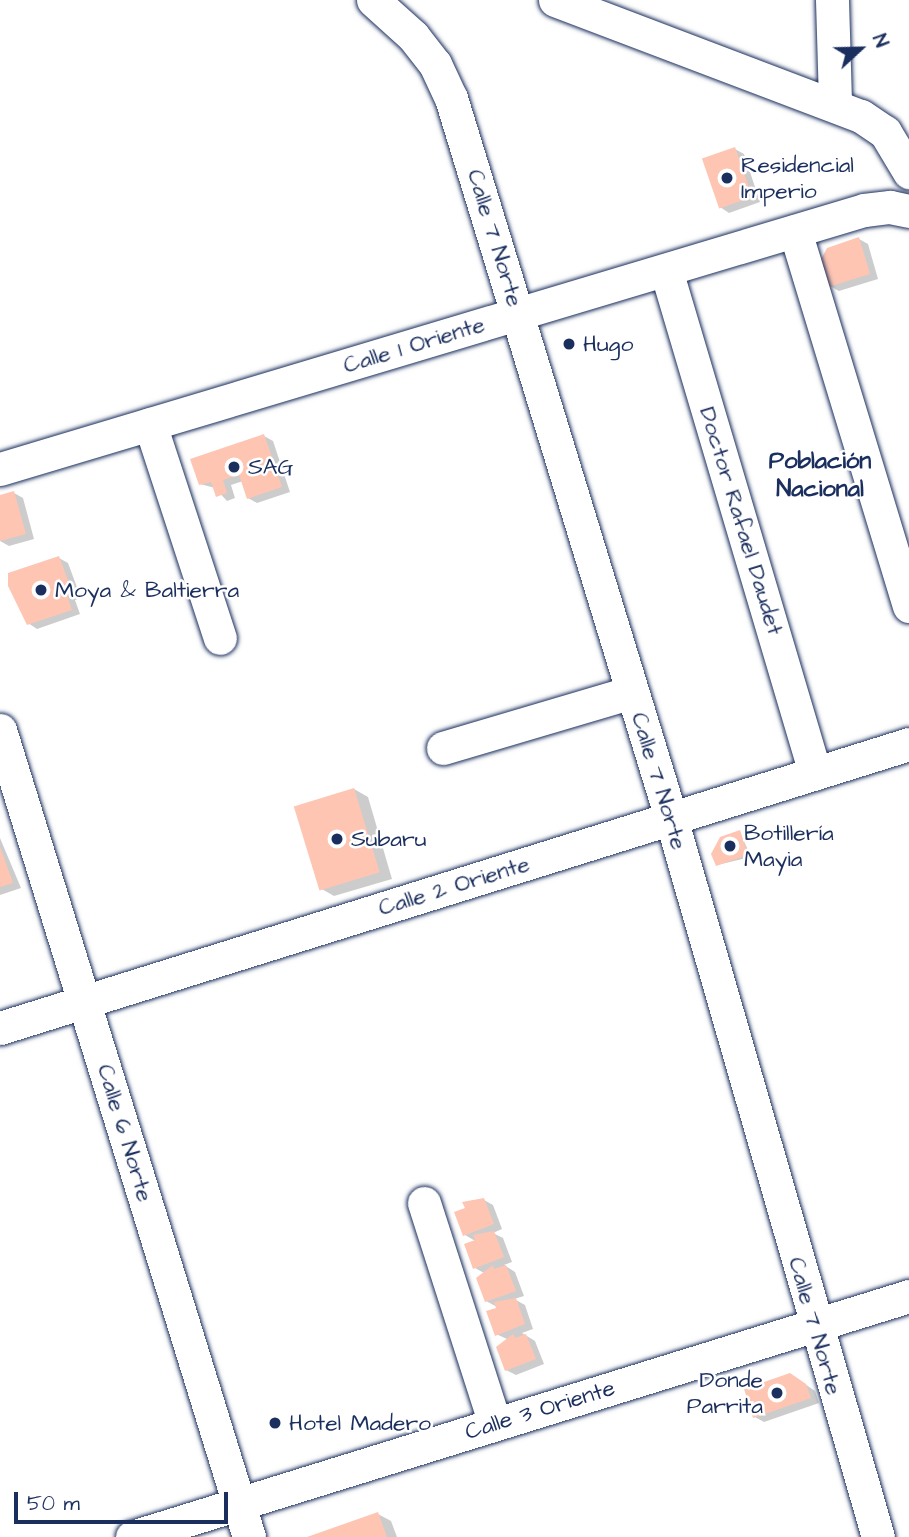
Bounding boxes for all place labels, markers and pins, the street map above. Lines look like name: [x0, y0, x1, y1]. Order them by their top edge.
place label: Residencial Imperio: [741, 151, 854, 205]
marker: Residencial Imperio: [719, 170, 735, 186]
place label: Hugo: [583, 330, 633, 358]
marker: Hugo: [561, 336, 577, 352]
place label: SAG: [248, 453, 293, 481]
marker: SAG: [226, 459, 242, 475]
place label: Moya & Baltierra: [55, 576, 239, 604]
marker: Moya & Baltierra: [33, 582, 49, 598]
place label: Botillería Mayia: [744, 819, 834, 873]
place label: Subaru: [351, 825, 426, 853]
marker: Subaru: [329, 831, 345, 847]
marker: Botillería Mayia: [722, 838, 738, 854]
place label: Donde Parrita: [687, 1366, 763, 1420]
marker: Donde Parrita: [769, 1385, 785, 1401]
place label: Hotel Madero: [289, 1409, 431, 1437]
marker: Hotel Madero: [267, 1415, 283, 1431]

